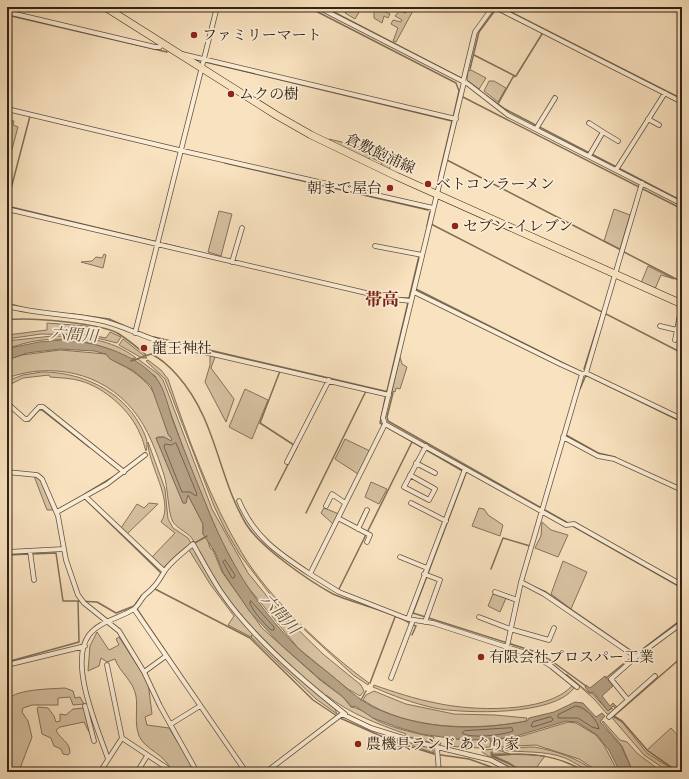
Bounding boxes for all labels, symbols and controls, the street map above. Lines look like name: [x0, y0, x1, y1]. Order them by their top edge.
place label: ファミリーマート: [202, 26, 322, 45]
marker: ファミリーマート: [189, 30, 199, 40]
place label: ムクの樹: [239, 85, 299, 104]
marker: ムクの樹: [226, 89, 236, 99]
street label: 倉敷飽浦線: [342, 130, 418, 178]
place label: ベトコンラーメン: [436, 175, 555, 194]
place label: 朝まで屋台: [307, 179, 382, 198]
marker: ベトコンラーメン: [423, 179, 433, 189]
marker: 朝まで屋台: [385, 183, 395, 193]
place label: セブン-イレブン: [463, 217, 573, 236]
marker: セブン-イレブン: [450, 221, 460, 231]
district label: 帯高: [365, 289, 399, 310]
water label: 六間川: [49, 323, 101, 347]
place label: 龍王神社: [152, 339, 212, 358]
marker: 龍王神社: [139, 343, 149, 353]
water label: 六間川: [257, 589, 305, 640]
place label: 有限会社プロスパー工業: [489, 648, 654, 667]
marker: 有限会社プロスパー工業: [476, 652, 486, 662]
place label: 農機具ランド あぐり家: [366, 735, 519, 754]
marker: 農機具ランド あぐり家: [353, 739, 363, 749]

